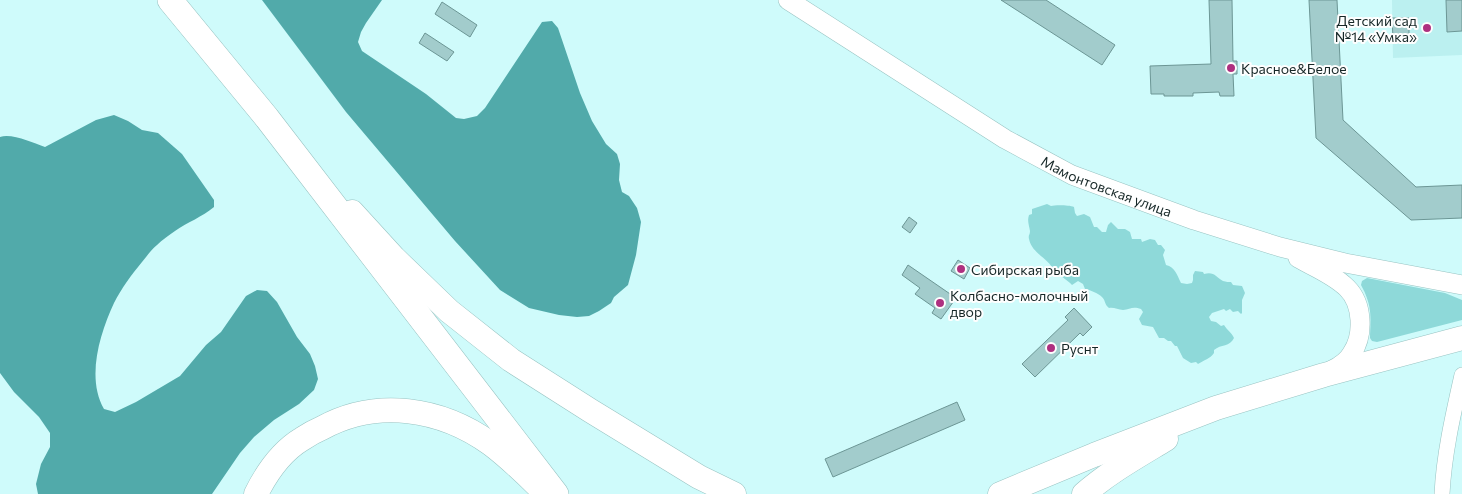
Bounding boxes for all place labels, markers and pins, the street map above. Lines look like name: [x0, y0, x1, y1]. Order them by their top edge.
place label: Детский сад №14 «Умка»: [1335, 12, 1417, 45]
marker: Детский сад №14 «Умка»: [1421, 22, 1433, 34]
place label: Красное&Белое: [1241, 60, 1347, 77]
marker: Красное&Белое: [1225, 62, 1237, 74]
place label: Сибирская рыба: [971, 261, 1079, 278]
marker: Сибирская рыба: [955, 263, 967, 275]
place label: Колбасно-молочный двор: [950, 287, 1088, 320]
marker: Колбасно-молочный двор: [934, 297, 946, 309]
place label: Руснт: [1061, 340, 1099, 357]
marker: Руснт: [1045, 342, 1057, 354]

